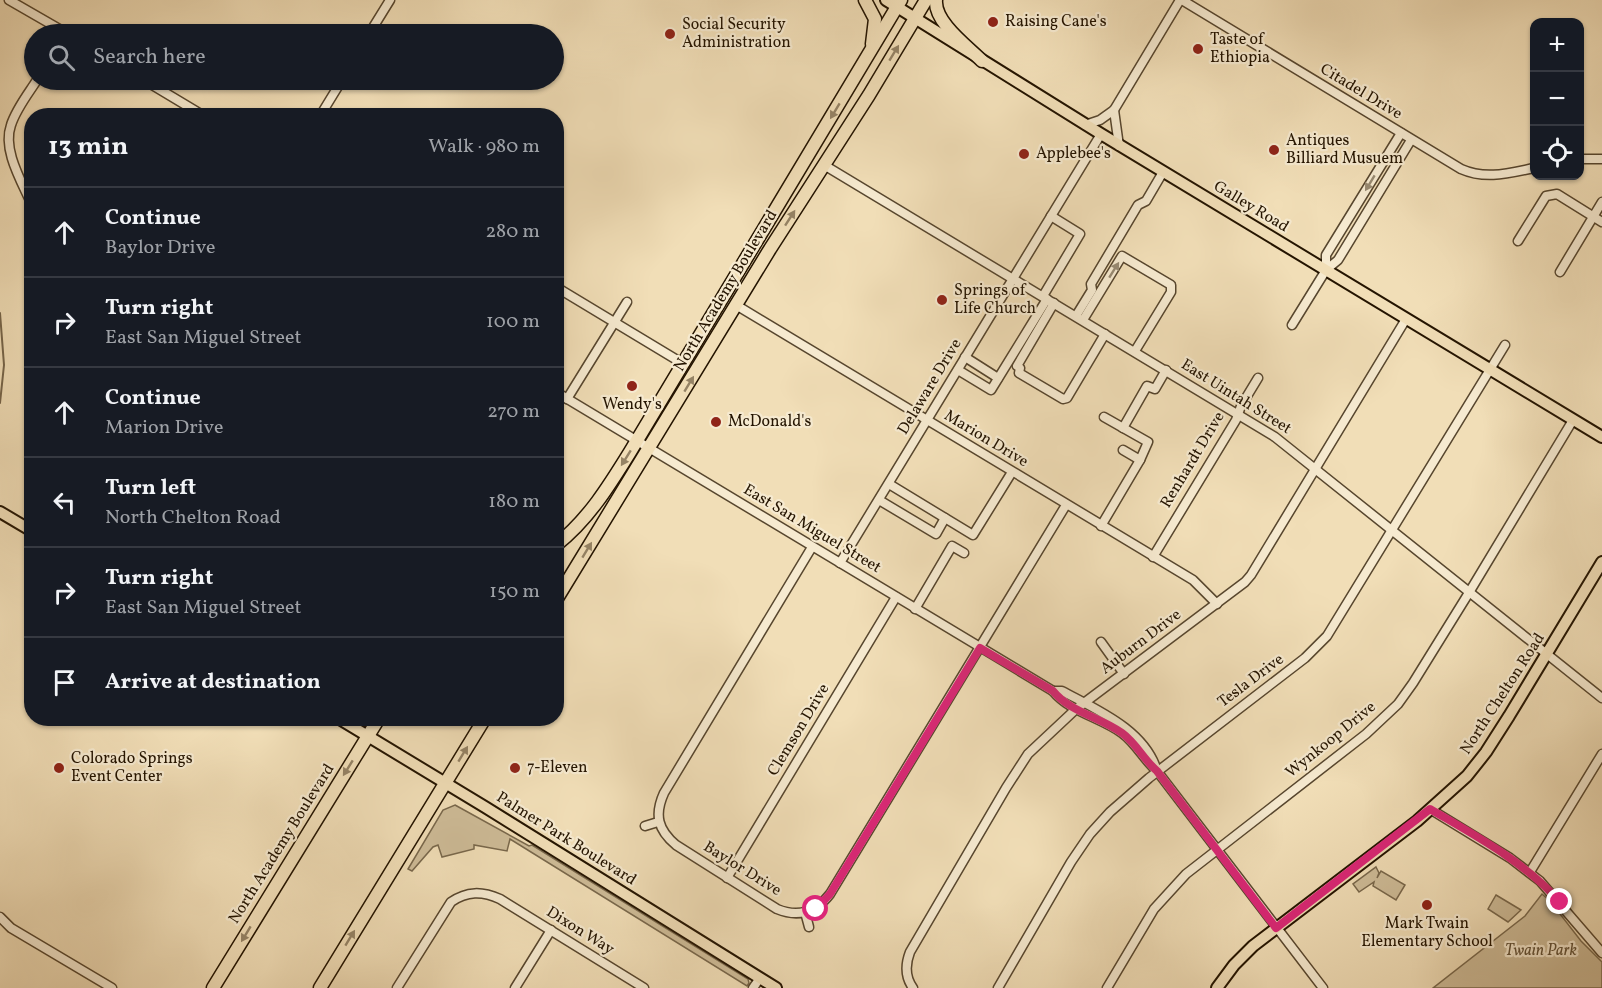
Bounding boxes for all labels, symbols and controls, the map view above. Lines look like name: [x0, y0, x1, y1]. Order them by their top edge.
place label: Raising Cane's: [1005, 11, 1107, 33]
place label: Social Security Administration: [682, 14, 791, 54]
marker: Raising Cane's: [986, 15, 1000, 29]
map controls: [1530, 18, 1584, 180]
button: +: [1530, 18, 1584, 72]
search box: [24, 24, 564, 90]
marker: Social Security Administration: [663, 27, 677, 41]
place label: Taste of Ethiopia: [1210, 29, 1270, 69]
icon: search: [45, 41, 78, 74]
text: Search here: [93, 42, 206, 73]
marker: Taste of Ethiopia: [1191, 42, 1205, 56]
one-way arrow: [889, 45, 900, 61]
street label: Citadel Drive: [1316, 59, 1406, 125]
button: −: [1530, 72, 1584, 126]
one-way arrow: [830, 103, 840, 120]
button: locate: [1530, 126, 1584, 180]
text: 13 min: [48, 129, 128, 165]
place label: Antiques Billiard Musuem: [1286, 130, 1403, 170]
text: Walk · 980 m: [428, 133, 540, 161]
place label: Applebee's: [1036, 143, 1111, 165]
marker: Antiques Billiard Musuem: [1267, 143, 1281, 157]
marker: Applebee's: [1017, 147, 1031, 161]
one-way arrow: [1365, 175, 1376, 191]
street label: Galley Road: [1209, 176, 1293, 238]
text: Continue: [105, 203, 201, 234]
street label: North Academy Boulevard: [669, 206, 783, 376]
one-way arrow: [785, 209, 796, 226]
icon: ahead: [48, 216, 81, 249]
text: 280 m: [485, 218, 540, 246]
text: Baylor Drive: [105, 234, 215, 262]
one-way arrow: [1108, 262, 1119, 278]
place label: Springs of Life Church: [954, 280, 1036, 320]
text: Turn right: [105, 293, 213, 324]
marker: Springs of Life Church: [935, 293, 949, 307]
icon: right: [48, 306, 81, 339]
text: 100 m: [486, 308, 540, 336]
text: East San Miguel Street: [105, 324, 302, 352]
street label: Delaware Drive: [893, 335, 967, 439]
street label: East Uintah Street: [1176, 354, 1296, 440]
one-way arrow: [683, 376, 694, 392]
marker: Wendy's: [625, 379, 639, 393]
text: Continue: [105, 383, 201, 414]
place label: Wendy's: [602, 394, 662, 416]
icon: ahead: [48, 396, 81, 429]
text: 270 m: [487, 398, 540, 426]
street label: Marion Drive: [940, 405, 1032, 473]
street label: Renhardt Drive: [1156, 408, 1230, 512]
place label: McDonald's: [728, 411, 811, 433]
text: Marion Drive: [105, 414, 223, 442]
marker: McDonald's: [709, 415, 723, 429]
one-way arrow: [620, 450, 631, 466]
text: Turn left: [105, 473, 196, 504]
street label: East San Miguel Street: [739, 479, 885, 579]
icon: left: [48, 486, 81, 519]
text: 180 m: [488, 488, 540, 516]
text: North Chelton Road: [105, 504, 281, 532]
one-way arrow: [581, 542, 592, 558]
text: Turn right: [105, 563, 213, 594]
icon: right: [48, 576, 81, 609]
text: 150 m: [489, 578, 540, 606]
text: East San Miguel Street: [105, 594, 302, 622]
street label: Auburn Drive: [1096, 604, 1186, 680]
street label: North Chelton Road: [1455, 629, 1551, 759]
street label: Tesla Drive: [1213, 649, 1289, 713]
icon: arrive: [48, 666, 81, 699]
text: Arrive at destination: [105, 667, 321, 698]
street label: Clemson Drive: [763, 680, 835, 780]
street label: Wynkoop Drive: [1281, 697, 1381, 783]
one-way arrow: [458, 745, 468, 762]
place label: Colorado Springs Event Center: [71, 748, 193, 788]
place label: 7-Eleven: [527, 757, 588, 779]
street label: North Academy Boulevard: [224, 760, 340, 928]
one-way arrow: [343, 760, 354, 776]
marker: Colorado Springs Event Center: [52, 761, 66, 775]
marker: 7-Eleven: [508, 761, 522, 775]
street label: Palmer Park Boulevard: [492, 787, 640, 891]
street label: Baylor Drive: [699, 836, 785, 902]
route end: [1546, 888, 1572, 914]
route start: [802, 895, 828, 921]
marker: Mark Twain Elementary School: [1420, 898, 1434, 912]
street label: Dixon Way: [542, 901, 618, 961]
place label: Mark Twain Elementary School: [1361, 913, 1493, 953]
one-way arrow: [241, 926, 252, 942]
one-way arrow: [345, 930, 356, 946]
park label: Twain Park: [1505, 940, 1578, 962]

